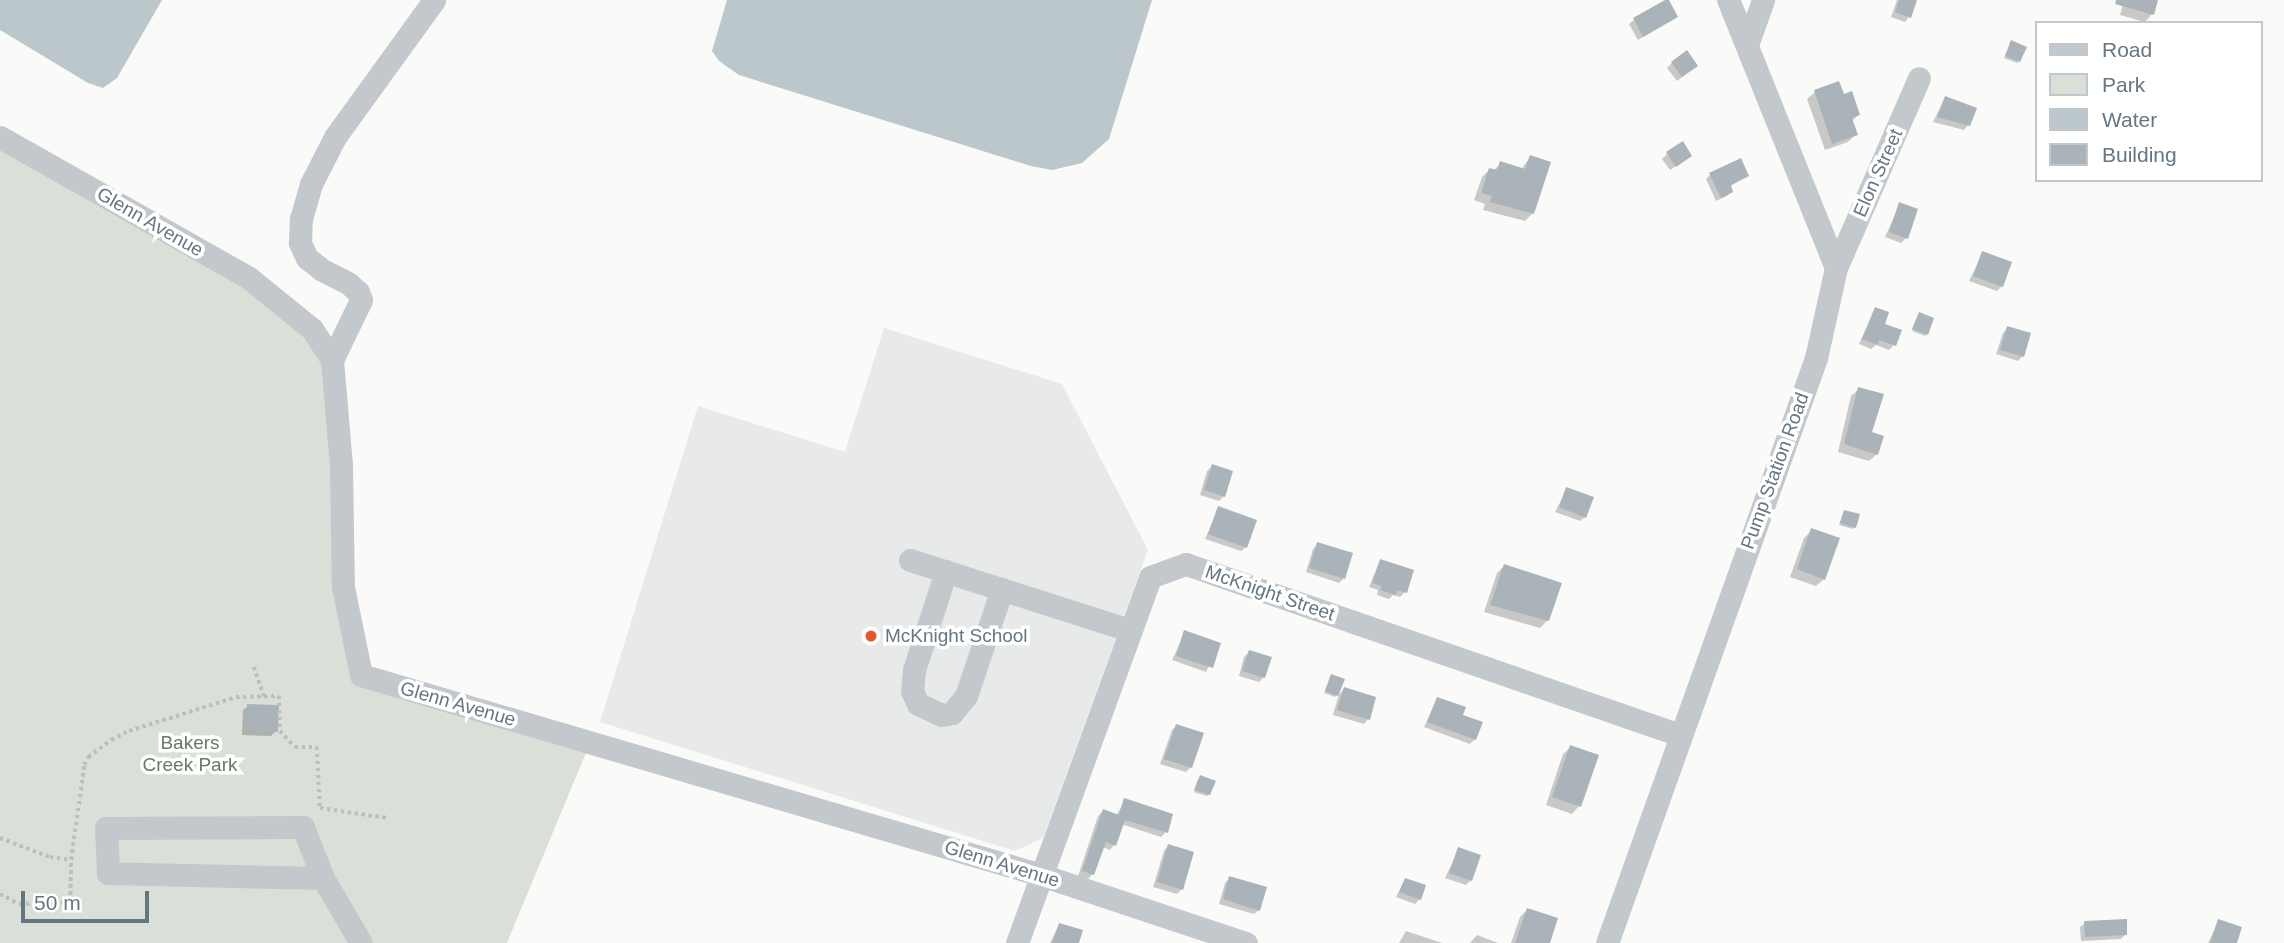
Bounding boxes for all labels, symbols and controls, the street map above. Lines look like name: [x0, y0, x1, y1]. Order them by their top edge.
legend: [2036, 21, 2263, 182]
text: Road: [2102, 38, 2152, 61]
text: Park: [2102, 73, 2145, 96]
text: Water: [2102, 108, 2157, 131]
street label: Elon Street: [1848, 125, 1908, 221]
text: Building: [2102, 143, 2177, 166]
street label: Glenn Avenue: [92, 182, 208, 262]
street label: Pump Station Road: [1736, 390, 1814, 552]
street label: McKnight Street: [1202, 560, 1338, 626]
place label: McKnight School: [885, 625, 1028, 647]
marker: McKnight School: [863, 628, 879, 644]
street label: Glenn Avenue: [397, 676, 519, 732]
park label: Bakers Creek Park: [142, 732, 238, 776]
street label: Glenn Avenue: [941, 836, 1063, 892]
scale bar: [24, 876, 152, 920]
text: 50 m: [34, 891, 81, 914]

